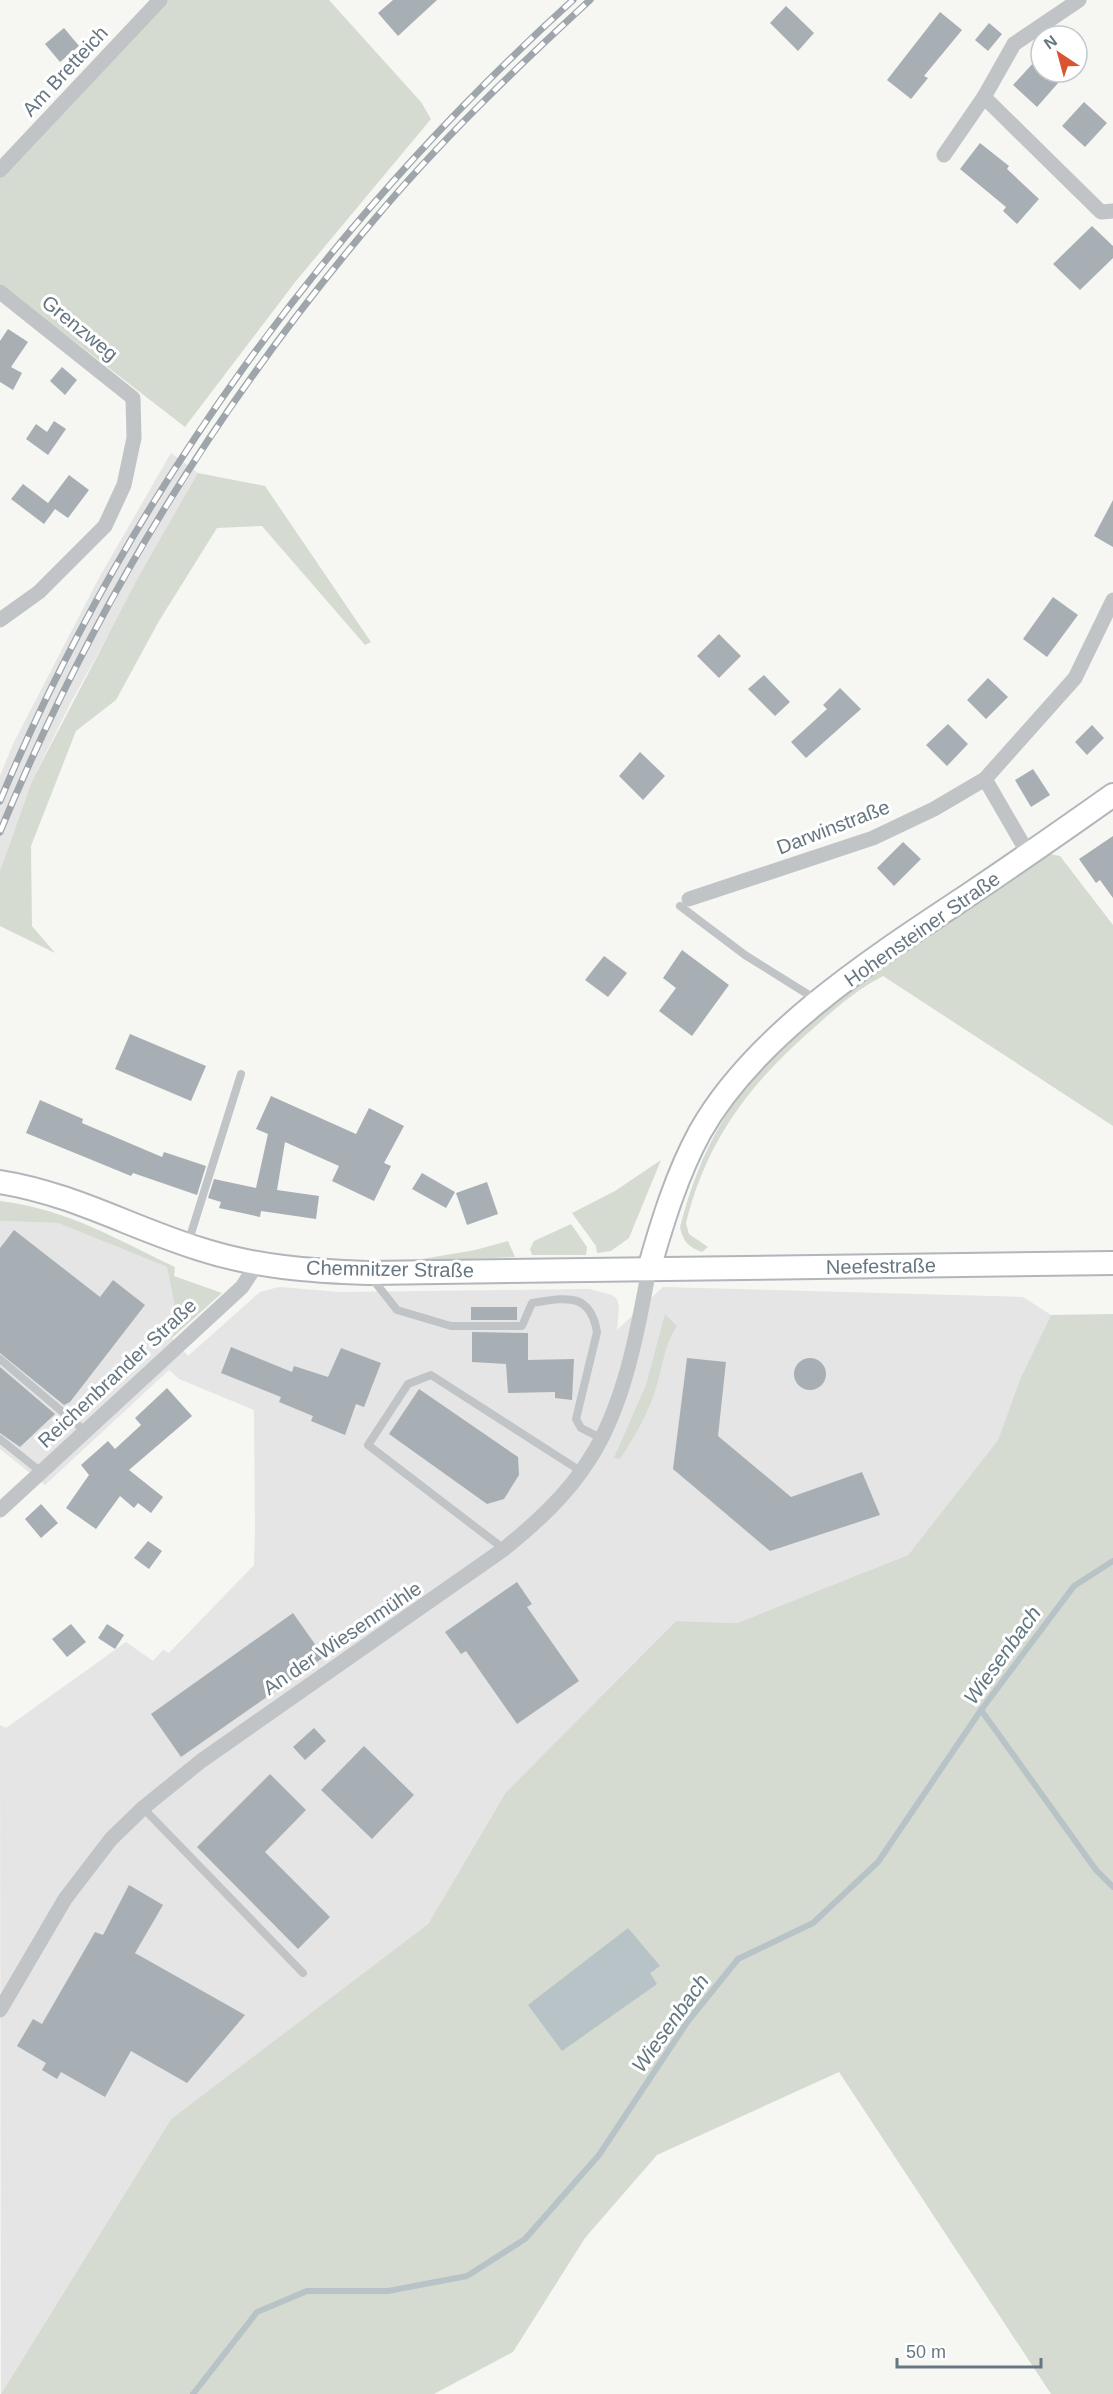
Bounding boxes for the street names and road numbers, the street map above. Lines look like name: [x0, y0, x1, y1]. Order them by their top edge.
street label: Am Bretteich: [18, 22, 112, 120]
street label: Grenzweg: [38, 291, 122, 365]
street label: Darwinstraße: [774, 795, 892, 859]
street label: Hohensteiner Straße: [840, 867, 1004, 991]
street label: Neefestraße: [826, 1254, 936, 1278]
street label: Chemnitzer Straße: [306, 1257, 474, 1281]
street label: Reichenbrander Straße: [33, 1294, 201, 1452]
street label: An der Wiesenmühle: [259, 1577, 425, 1699]

